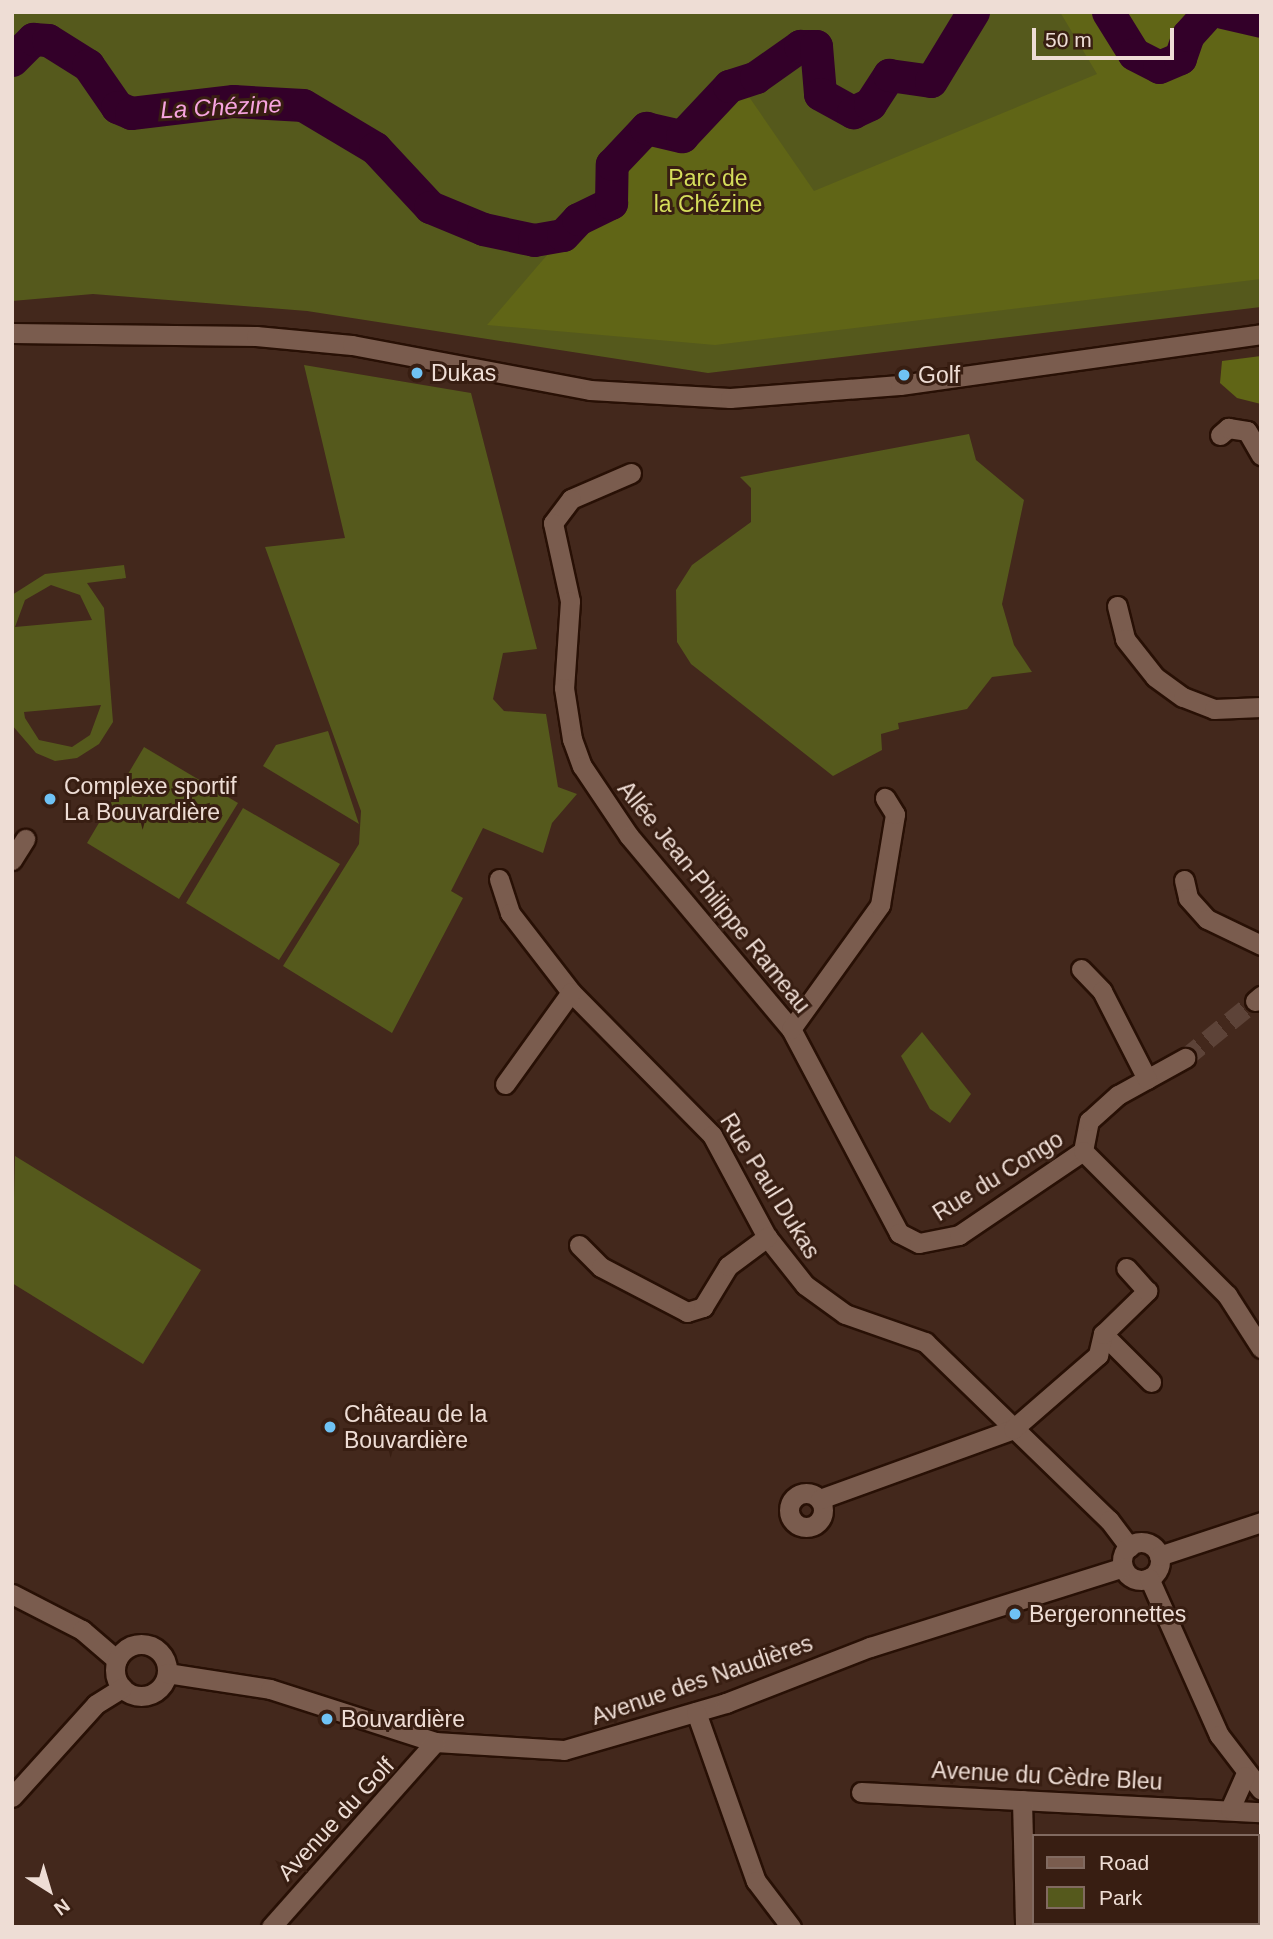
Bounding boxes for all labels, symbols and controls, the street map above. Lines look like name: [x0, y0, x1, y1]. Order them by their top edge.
scale bar: [1035, 14, 1177, 58]
text: 50 m: [1045, 28, 1092, 51]
water label: La Chézine: [160, 89, 282, 125]
park label: Parc de la Chézine: [654, 164, 762, 218]
place label: Dukas: [431, 359, 496, 387]
place label: Golf: [918, 361, 960, 389]
marker: Dukas: [409, 365, 425, 381]
marker: Golf: [896, 367, 912, 383]
place label: Complexe sportif La Bouvardière: [64, 772, 237, 826]
street label: Allée Jean-Philippe Rameau: [612, 776, 816, 1018]
marker: Complexe sportif La Bouvardière: [42, 791, 58, 807]
street label: Rue Paul Dukas: [714, 1108, 826, 1264]
street label: Rue du Congo: [928, 1125, 1068, 1227]
place label: Château de la Bouvardière: [344, 1400, 487, 1454]
marker: Château de la Bouvardière: [322, 1419, 338, 1435]
place label: Bergeronnettes: [1029, 1600, 1186, 1628]
marker: Bergeronnettes: [1007, 1606, 1023, 1622]
street label: Avenue des Naudières: [588, 1629, 816, 1731]
place label: Bouvardière: [341, 1705, 465, 1733]
marker: Bouvardière: [319, 1711, 335, 1727]
street label: Avenue du Golf: [272, 1752, 400, 1886]
street label: Avenue du Cèdre Bleu: [931, 1756, 1163, 1796]
legend: [1032, 1834, 1259, 1925]
text: Road: [1099, 1851, 1149, 1874]
north arrow: [14, 1855, 84, 1925]
text: Park: [1099, 1886, 1142, 1909]
text: N: [50, 1895, 74, 1920]

